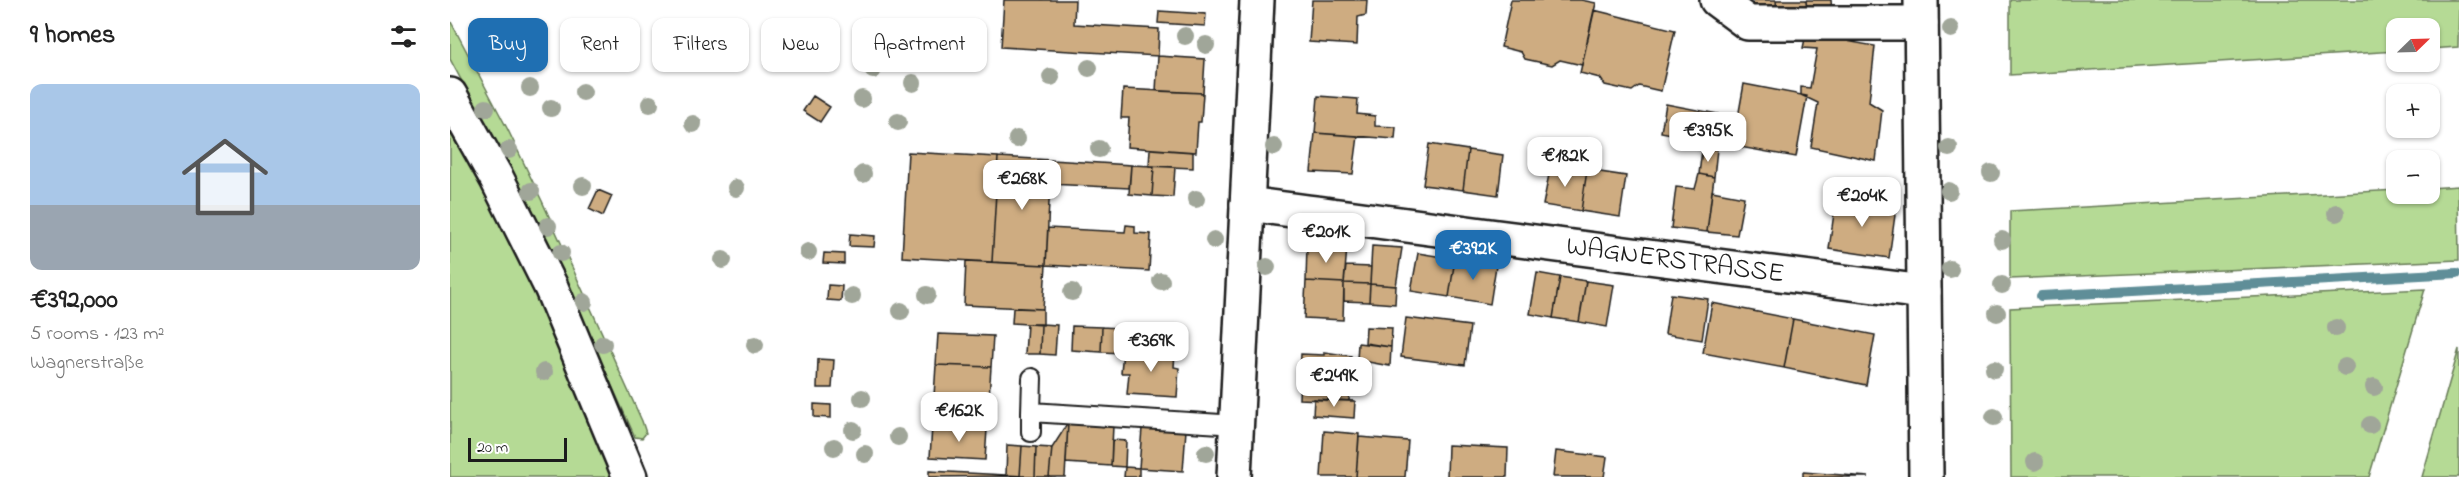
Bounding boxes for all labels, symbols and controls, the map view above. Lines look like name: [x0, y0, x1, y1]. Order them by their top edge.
text: 9 homes: [30, 17, 115, 55]
chip: Buy: [468, 18, 548, 72]
chip: Rent: [560, 18, 640, 72]
chip: Filters: [652, 18, 749, 72]
chip: New: [761, 18, 840, 72]
chip: Apartment: [852, 18, 987, 72]
north arrow: [2386, 18, 2440, 72]
map controls: [2386, 18, 2440, 204]
icon: filters: [387, 20, 420, 53]
button: +: [2386, 84, 2440, 138]
pin: €395K: [1666, 112, 1750, 163]
text: €395K: [1683, 117, 1733, 146]
icon: home: [171, 123, 279, 231]
pin: €182K: [1523, 137, 1607, 188]
text: €182K: [1541, 142, 1589, 171]
button: −: [2386, 150, 2440, 204]
pin: €268K: [980, 160, 1064, 211]
text: €268K: [997, 165, 1047, 194]
pin: €204K: [1820, 177, 1904, 228]
text: €204K: [1837, 182, 1887, 211]
pin: €201K: [1284, 213, 1368, 264]
text: €201K: [1302, 218, 1350, 247]
street label: WAGNERSTRASSE: [1564, 227, 1787, 294]
pin: €392K: [1431, 230, 1515, 281]
text: €392K: [1449, 235, 1497, 264]
text: €392,000: [30, 282, 118, 320]
text: 5 rooms · 123 m²: [30, 320, 164, 349]
pin: €369K: [1109, 322, 1193, 373]
text: €369K: [1128, 327, 1174, 356]
text: Wagnerstraße: [30, 349, 144, 378]
pin: €249K: [1292, 357, 1376, 408]
text: €249K: [1310, 362, 1358, 391]
pin: €162K: [917, 392, 1001, 443]
text: €162K: [935, 397, 983, 426]
scale bar: [468, 435, 567, 462]
text: 20 m: [477, 436, 508, 460]

